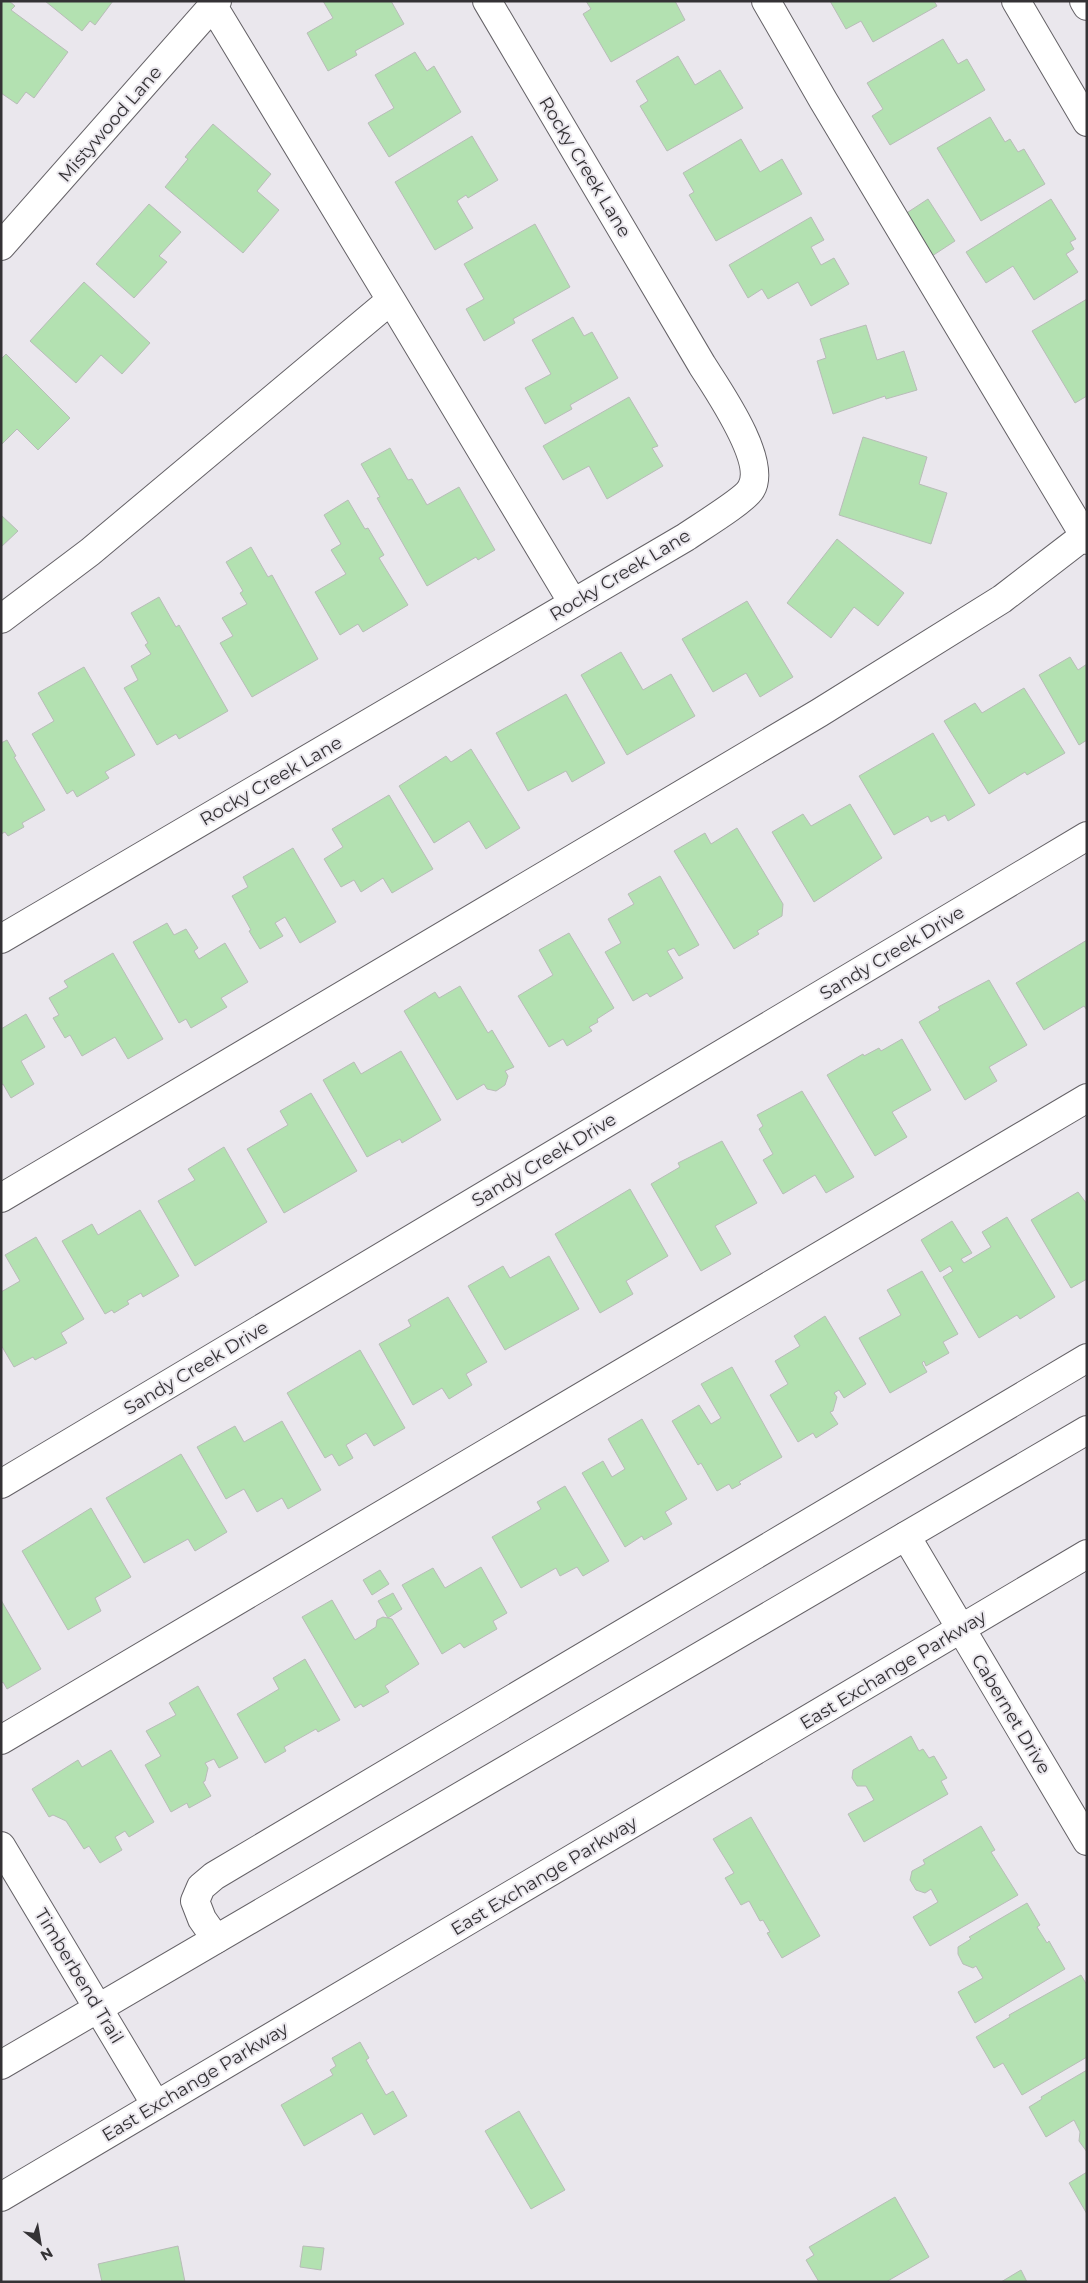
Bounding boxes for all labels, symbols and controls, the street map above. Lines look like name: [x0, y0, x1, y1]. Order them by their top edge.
street label: Mistywood Lane: [54, 61, 166, 186]
street label: Rocky Creek Lane: [534, 93, 636, 241]
street label: Rocky Creek Lane: [546, 524, 694, 626]
street label: Rocky Creek Lane: [196, 731, 346, 831]
street label: Sandy Creek Drive: [816, 901, 968, 1005]
street label: Sandy Creek Drive: [468, 1108, 620, 1212]
street label: Sandy Creek Drive: [120, 1316, 272, 1420]
street label: East Exchange Parkway: [796, 1605, 990, 1734]
street label: Cabernet Drive: [967, 1650, 1055, 1778]
street label: East Exchange Parkway: [447, 1811, 641, 1940]
street label: Timberbend Trail: [30, 1905, 128, 2047]
street label: East Exchange Parkway: [98, 2017, 292, 2146]
north arrow: [15, 2218, 65, 2268]
text: N: [37, 2244, 56, 2265]

